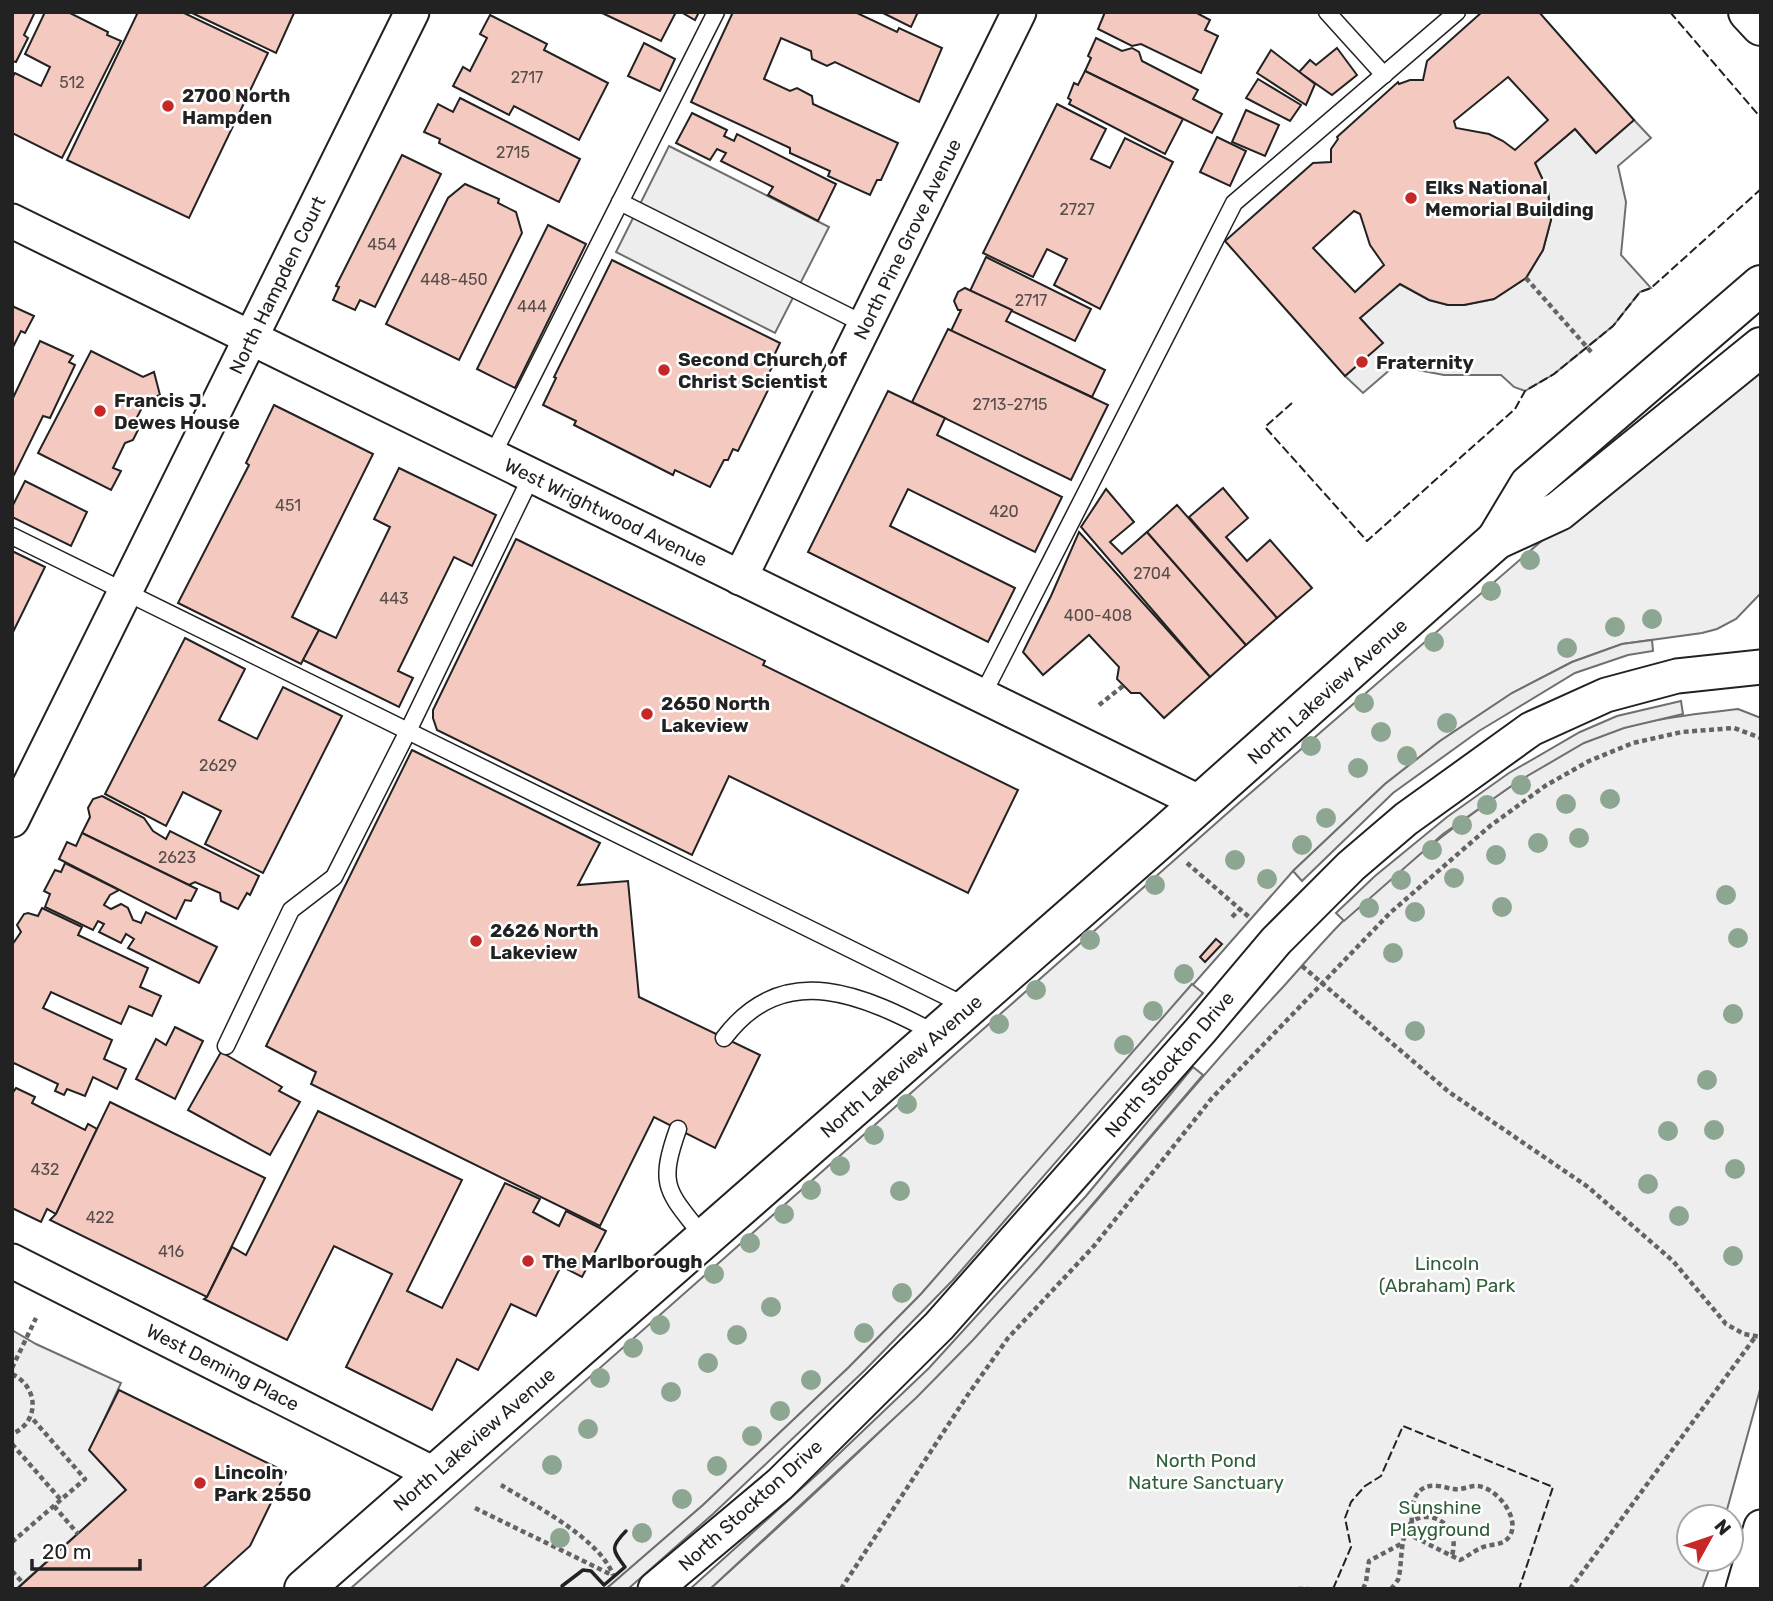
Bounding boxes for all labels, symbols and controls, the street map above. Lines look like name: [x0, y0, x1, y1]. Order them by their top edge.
house number: 2717: [511, 68, 543, 87]
house number: 512: [59, 73, 85, 92]
place label: 2700 North Hampden: [182, 84, 290, 129]
marker: 2700 North Hampden: [160, 98, 176, 114]
street label: North Pine Grove Avenue: [849, 135, 966, 343]
house number: 2715: [496, 143, 530, 162]
place label: Elks National Memorial Building: [1425, 176, 1594, 221]
marker: Elks National Memorial Building: [1403, 190, 1419, 206]
street label: North Hampden Court: [224, 192, 331, 378]
house number: 2727: [1059, 200, 1095, 219]
house number: 454: [367, 235, 397, 254]
house number: 448-450: [420, 270, 488, 289]
house number: 2717: [1015, 291, 1047, 310]
house number: 444: [517, 297, 547, 316]
place label: Second Church of Christ Scientist: [678, 348, 847, 393]
place label: Fraternity: [1376, 351, 1474, 374]
marker: Fraternity: [1354, 354, 1370, 370]
marker: Second Church of Christ Scientist: [656, 362, 672, 378]
place label: Francis J. Dewes House: [114, 389, 240, 434]
house number: 2713-2715: [972, 395, 1048, 414]
marker: Francis J. Dewes House: [92, 403, 108, 419]
street label: West Wrightwood Avenue: [501, 453, 711, 572]
house number: 451: [275, 496, 301, 515]
house number: 420: [989, 502, 1019, 521]
house number: 2704: [1133, 564, 1171, 583]
house number: 443: [379, 589, 409, 608]
house number: 400-408: [1064, 606, 1132, 625]
street label: North Lakeview Avenue: [1243, 614, 1412, 769]
place label: 2650 North Lakeview: [661, 692, 770, 737]
marker: 2650 North Lakeview: [639, 706, 655, 722]
house number: 2629: [199, 756, 237, 775]
house number: 2623: [158, 848, 196, 867]
place label: 2626 North Lakeview: [490, 919, 599, 964]
marker: 2626 North Lakeview: [468, 933, 484, 949]
street label: North Stockton Drive: [1100, 987, 1239, 1142]
street label: North Lakeview Avenue: [816, 990, 987, 1143]
house number: 432: [31, 1160, 59, 1179]
house number: 422: [86, 1208, 114, 1227]
house number: 416: [158, 1242, 184, 1261]
place label: The Marlborough: [542, 1250, 703, 1273]
park label: Lincoln (Abraham) Park: [1379, 1252, 1515, 1297]
marker: The Marlborough: [520, 1253, 536, 1269]
street label: West Deming Place: [143, 1319, 303, 1416]
street label: North Lakeview Avenue: [389, 1363, 560, 1516]
street label: North Stockton Drive: [674, 1435, 827, 1576]
park label: North Pond Nature Sanctuary: [1128, 1449, 1284, 1494]
place label: Lincoln Park 2550: [214, 1461, 311, 1506]
marker: Lincoln Park 2550: [192, 1475, 208, 1491]
park label: Sunshine Playground: [1390, 1496, 1490, 1541]
north arrow: [1675, 1503, 1745, 1573]
text: N: [1709, 1515, 1736, 1540]
scale bar: [32, 1528, 140, 1572]
text: 20 m: [42, 1539, 91, 1564]

